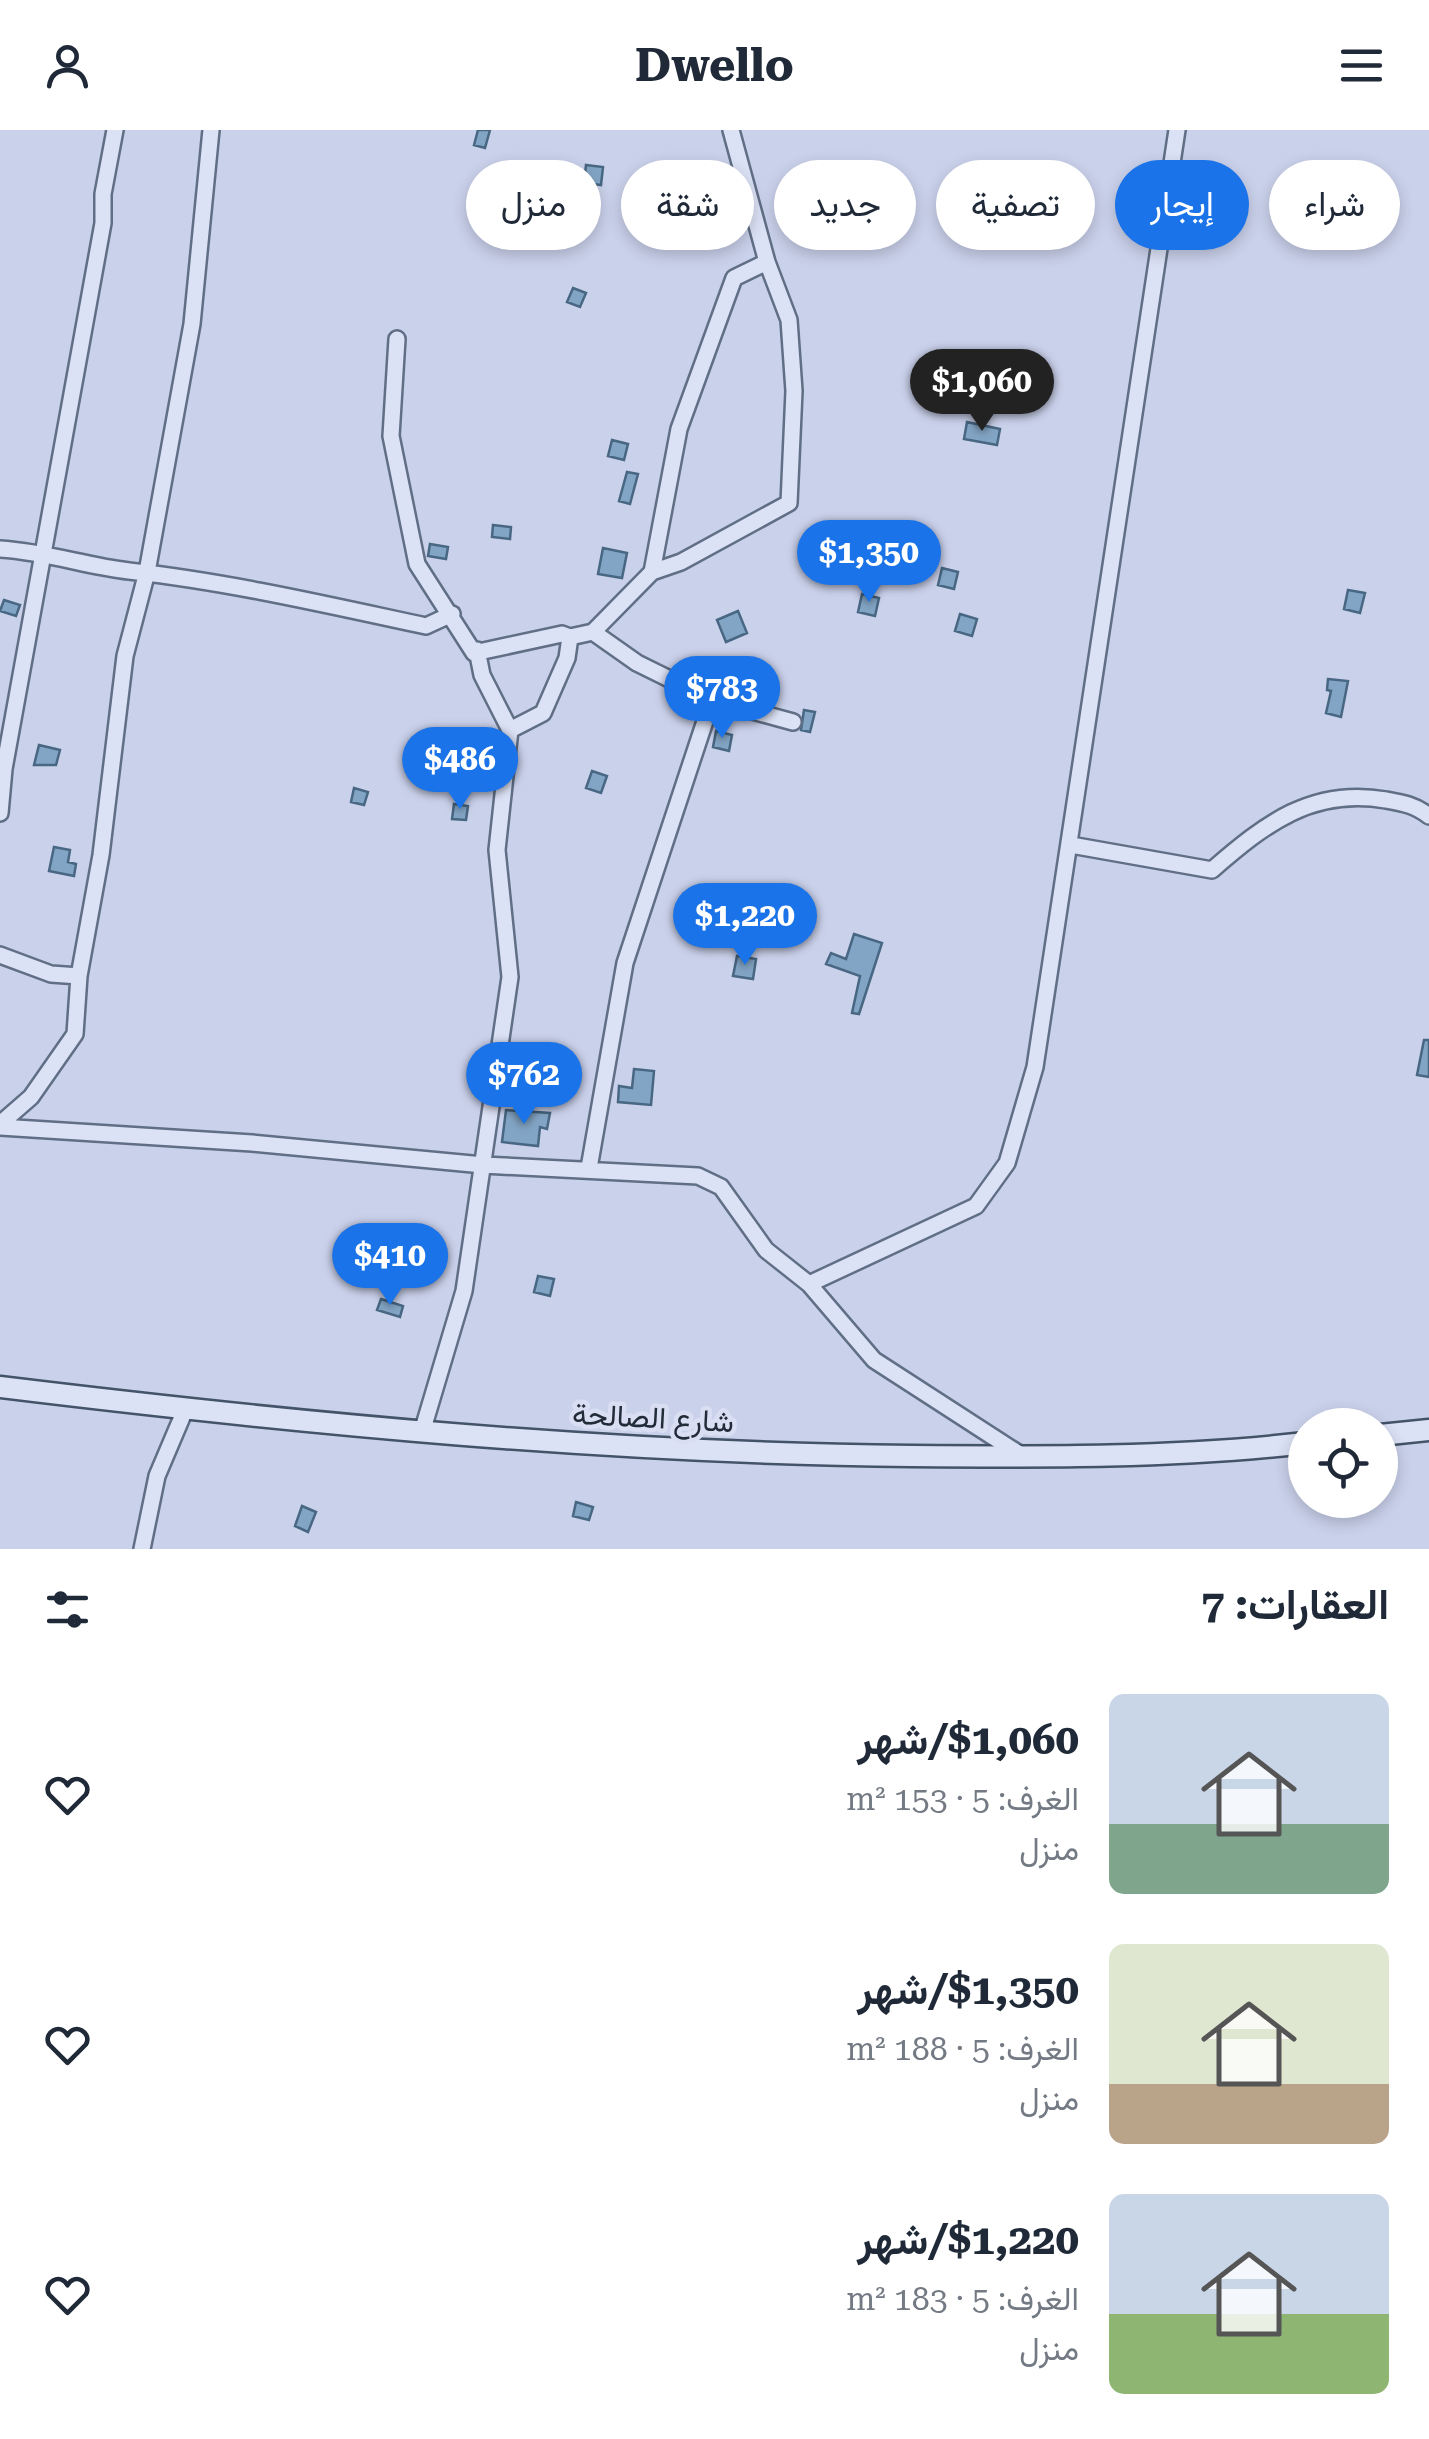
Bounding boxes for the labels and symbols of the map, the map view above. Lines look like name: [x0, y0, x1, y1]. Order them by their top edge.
pin: $1,060: [901, 349, 1063, 434]
pin: $1,350: [788, 520, 950, 605]
pin: $783: [663, 656, 781, 741]
pin: $486: [401, 727, 519, 812]
pin: $1,220: [664, 883, 826, 968]
pin: $762: [465, 1042, 583, 1127]
pin: $410: [331, 1223, 449, 1308]
street label: شارع الصالحة: [571, 1396, 735, 1442]

